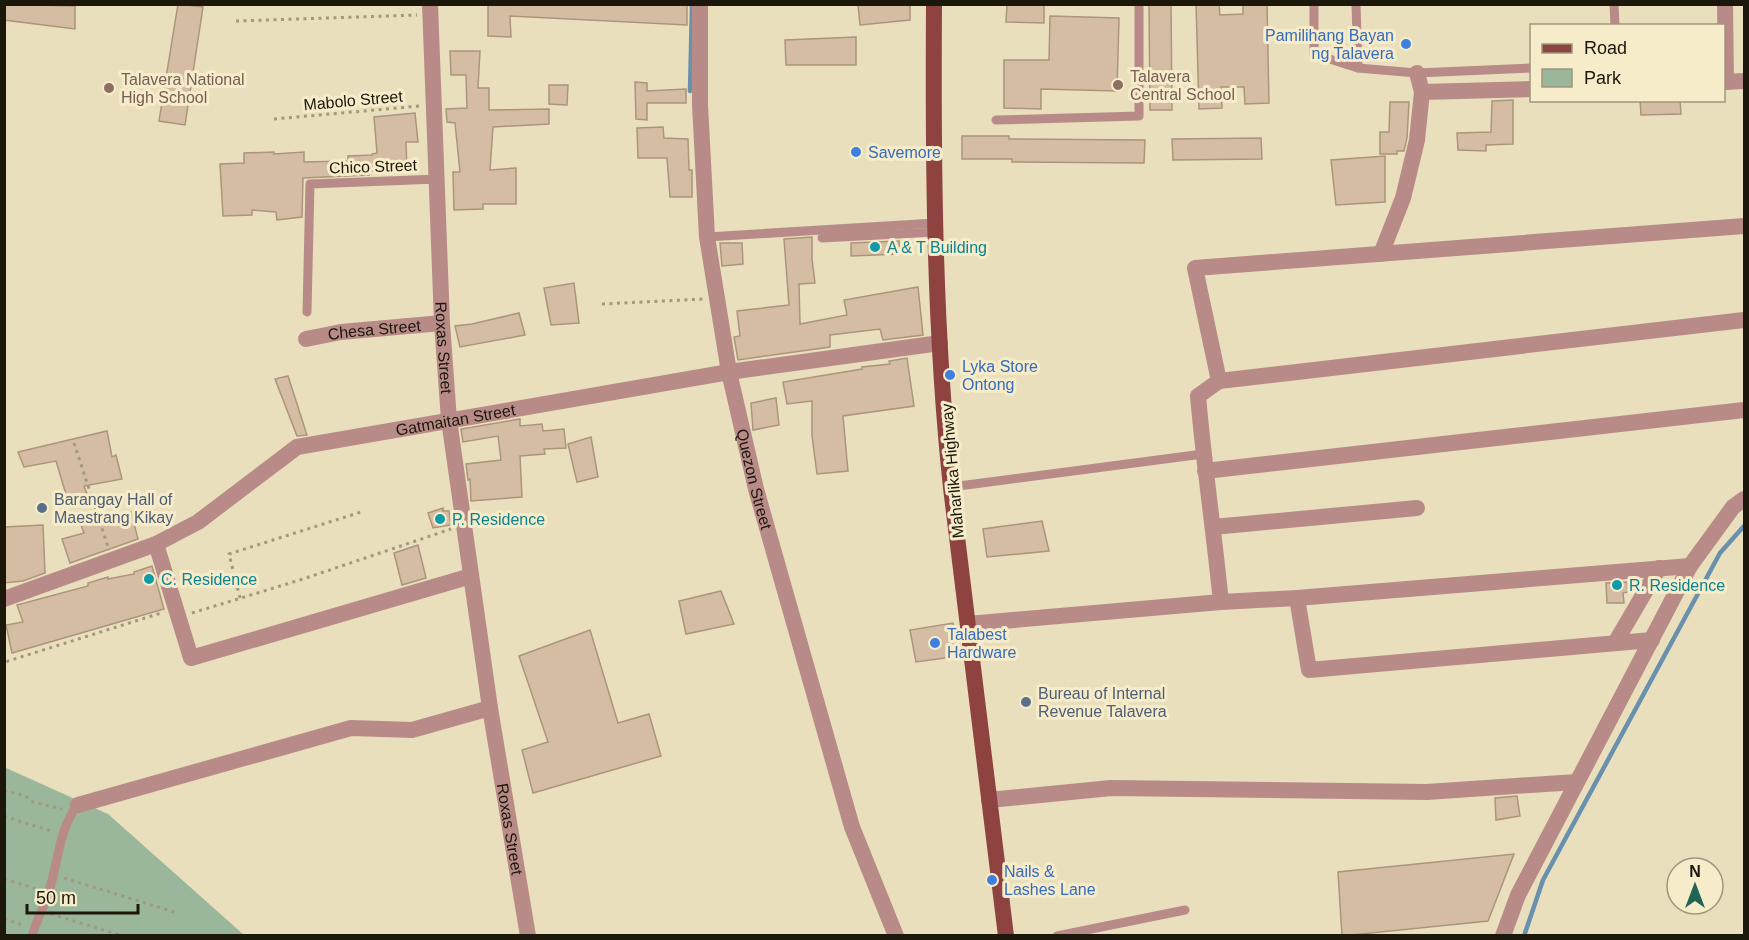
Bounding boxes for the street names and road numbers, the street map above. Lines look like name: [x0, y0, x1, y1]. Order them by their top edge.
street label: Mabolo Street: [303, 88, 404, 113]
street label: Chico Street: [329, 156, 418, 177]
street label: Roxas Street: [432, 301, 455, 395]
street label: Chesa Street: [326, 317, 422, 343]
street label: Gatmaitan Street: [394, 401, 517, 439]
street label: Maharlika Highway: [938, 403, 967, 539]
street label: Quezon Street: [733, 427, 775, 532]
street label: Roxas Street: [494, 782, 526, 877]

